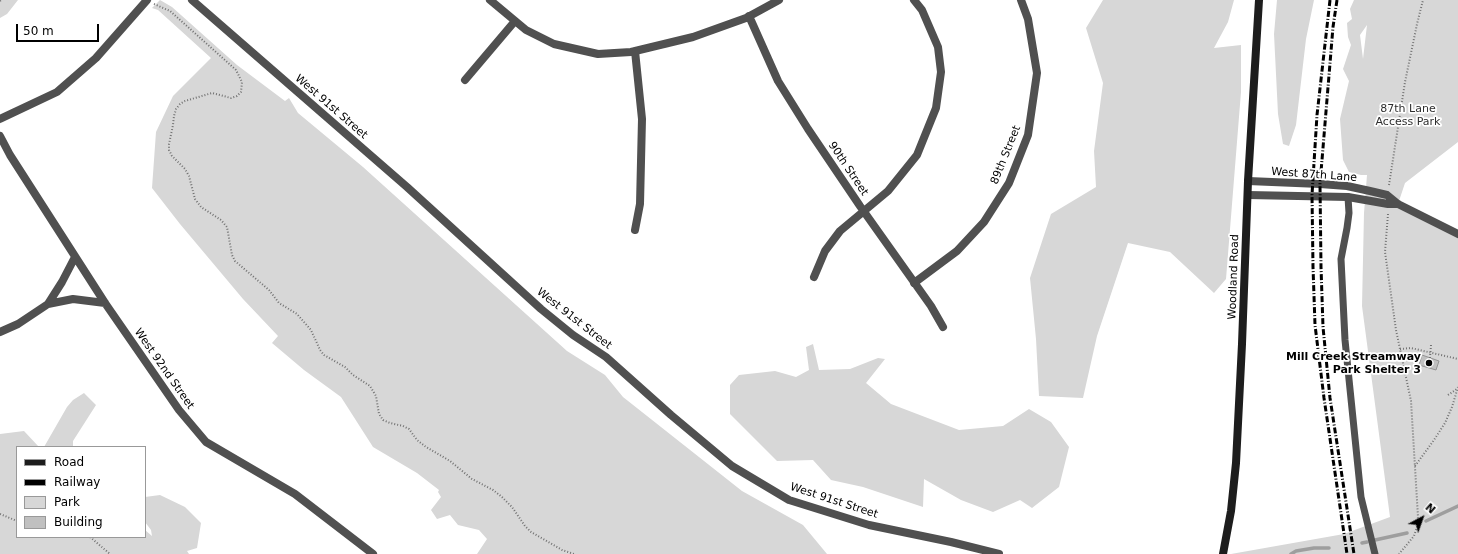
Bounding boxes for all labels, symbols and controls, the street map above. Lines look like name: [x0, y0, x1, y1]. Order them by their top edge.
scale bar: [18, 16, 101, 42]
text: 50 m: [23, 24, 54, 38]
street label: West 91st Street: [292, 72, 370, 142]
park label: 87th Lane Access Park: [1376, 102, 1440, 128]
street label: 89th Street: [988, 124, 1024, 186]
street label: 90th Street: [825, 140, 871, 198]
street label: West 87th Lane: [1271, 165, 1357, 185]
street label: Woodland Road: [1226, 234, 1242, 320]
street label: West 91st Street: [534, 286, 614, 352]
street label: West 92nd Street: [131, 326, 197, 412]
place label: Mill Creek Streamway Park Shelter 3: [1286, 350, 1421, 376]
marker: Mill Creek Streamway Park Shelter 3: [1424, 358, 1434, 368]
legend: [16, 446, 146, 538]
text: Road: [54, 455, 84, 469]
text: Railway: [54, 475, 100, 489]
street label: West 91st Street: [788, 481, 880, 521]
text: Park: [54, 495, 80, 509]
north arrow: [1402, 498, 1442, 538]
text: N: [1422, 501, 1438, 516]
text: Building: [54, 515, 103, 529]

